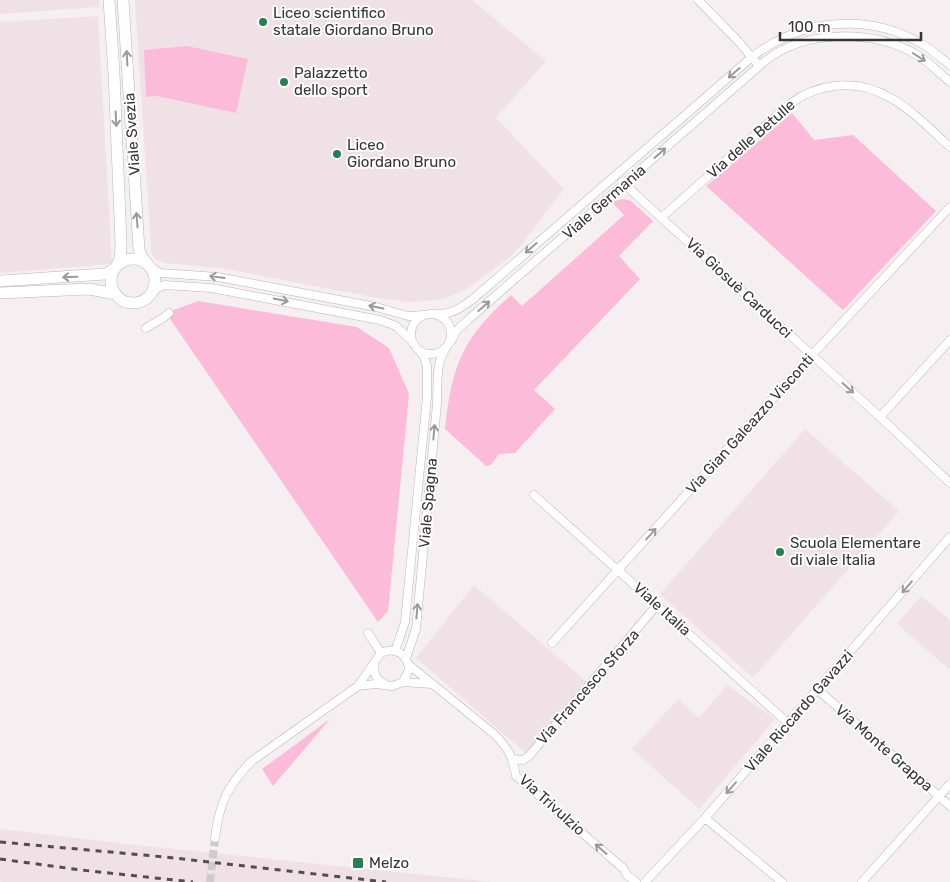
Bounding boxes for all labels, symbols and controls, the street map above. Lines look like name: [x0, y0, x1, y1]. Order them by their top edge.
place label: Liceo scientifico statale Giordano Bruno: [273, 4, 434, 39]
scale bar: [780, 10, 921, 42]
marker: Liceo scientifico statale Giordano Bruno: [257, 16, 269, 28]
text: 100 m: [788, 18, 830, 36]
one-way arrow: [122, 50, 131, 66]
one-way arrow: [911, 52, 925, 62]
place label: Palazzetto dello sport: [294, 64, 368, 99]
one-way arrow: [727, 68, 740, 79]
marker: Palazzetto dello sport: [278, 76, 290, 88]
street label: Viale Svezia: [120, 92, 144, 176]
street label: Via delle Betulle: [703, 96, 799, 182]
one-way arrow: [111, 110, 120, 126]
place label: Liceo Giordano Bruno: [347, 136, 456, 171]
one-way arrow: [653, 147, 666, 159]
marker: Liceo Giordano Bruno: [331, 148, 343, 160]
street label: Viale Germania: [559, 161, 649, 243]
one-way arrow: [133, 212, 142, 228]
street label: Via Giosuè Carducci: [682, 234, 796, 342]
one-way arrow: [525, 243, 538, 254]
one-way arrow: [209, 271, 225, 281]
one-way arrow: [63, 272, 79, 281]
one-way arrow: [273, 296, 289, 306]
one-way arrow: [478, 300, 491, 312]
one-way arrow: [369, 302, 385, 311]
street label: Via Gian Galeazzo Visconti: [682, 350, 818, 498]
one-way arrow: [842, 382, 855, 394]
one-way arrow: [429, 424, 439, 440]
street label: Viale Spagna: [415, 457, 441, 549]
one-way arrow: [645, 527, 657, 540]
place label: Scuola Elementare di viale Italia: [790, 534, 921, 569]
marker: Scuola Elementare di viale Italia: [774, 546, 786, 558]
street label: Viale Italia: [630, 578, 694, 640]
one-way arrow: [901, 580, 912, 593]
one-way arrow: [412, 604, 422, 620]
street label: Via Francesco Sforza: [533, 626, 643, 748]
street label: Viale Riccardo Gavazzi: [741, 646, 857, 776]
street label: Via Monte Grappa: [832, 701, 936, 795]
street label: Via Trivulzio: [515, 771, 589, 839]
one-way arrow: [725, 782, 736, 795]
one-way arrow: [594, 843, 607, 855]
place label: Melzo: [369, 854, 409, 872]
marker: Melzo: [351, 856, 365, 870]

